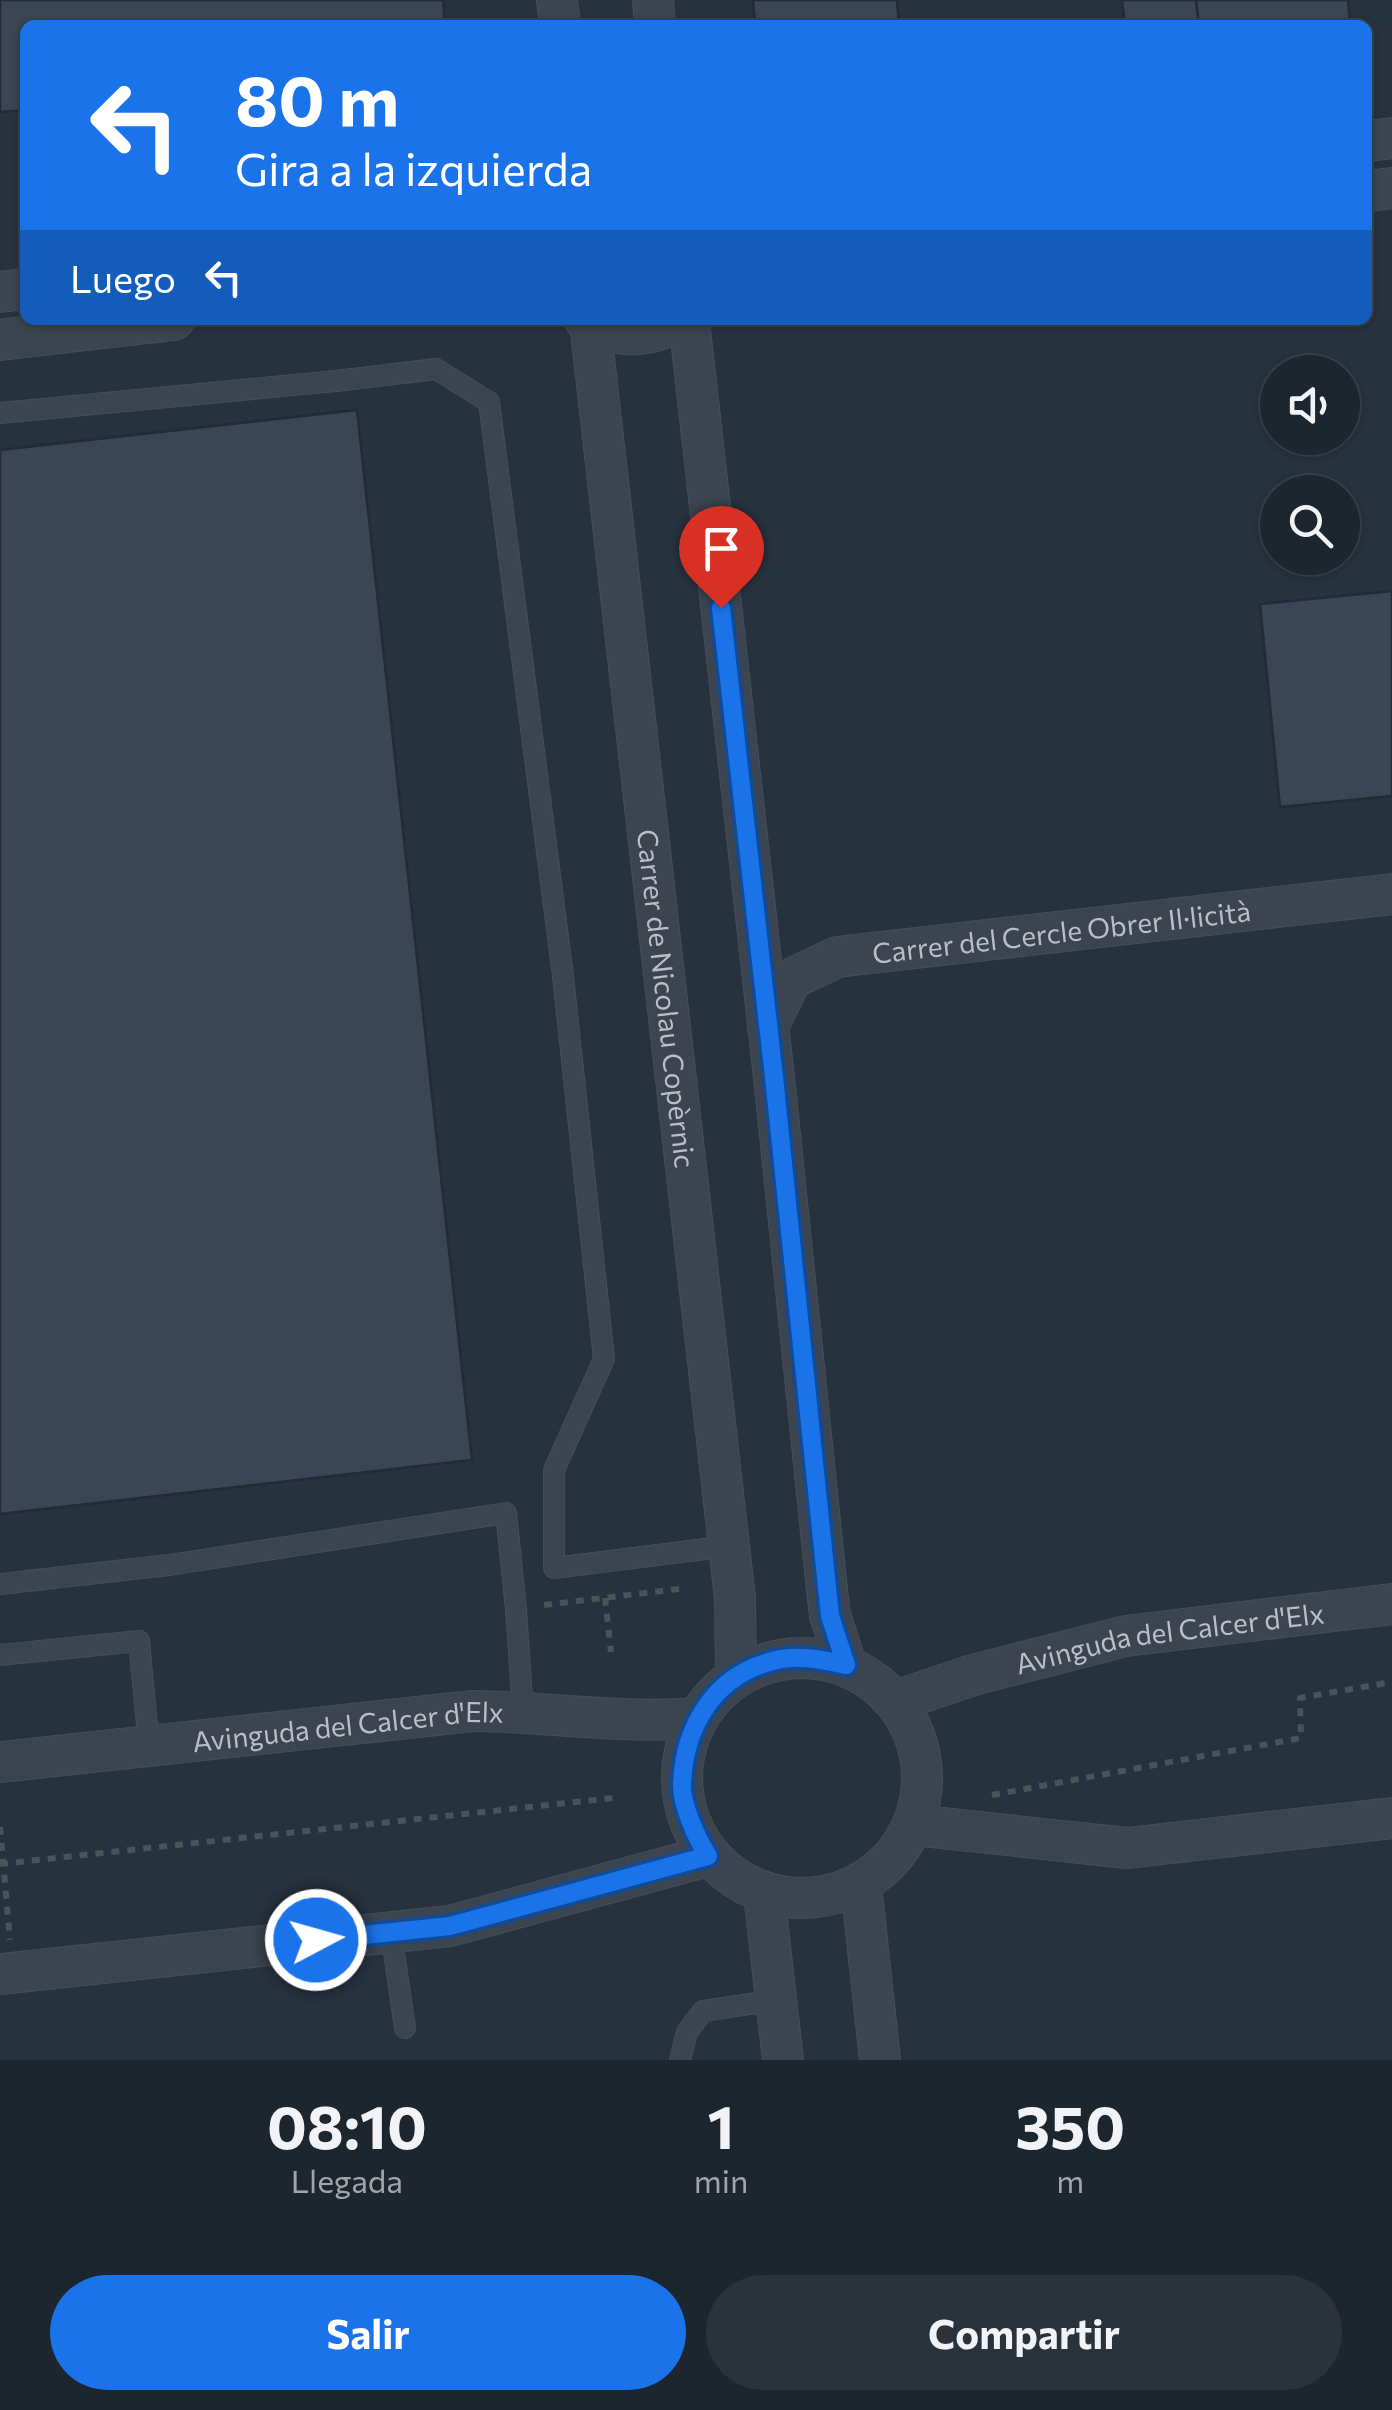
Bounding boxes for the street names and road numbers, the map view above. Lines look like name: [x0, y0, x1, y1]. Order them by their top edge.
street label: Carrer de Nicolau Copèrnic: [631, 827, 703, 1170]
street label: Carrer del Cercle Obrer Il·licità: [870, 893, 1252, 970]
street label: Avinguda del Calcer d'Elx: [1012, 1595, 1326, 1681]
street label: Avinguda del Calcer d'Elx: [191, 1694, 505, 1758]

